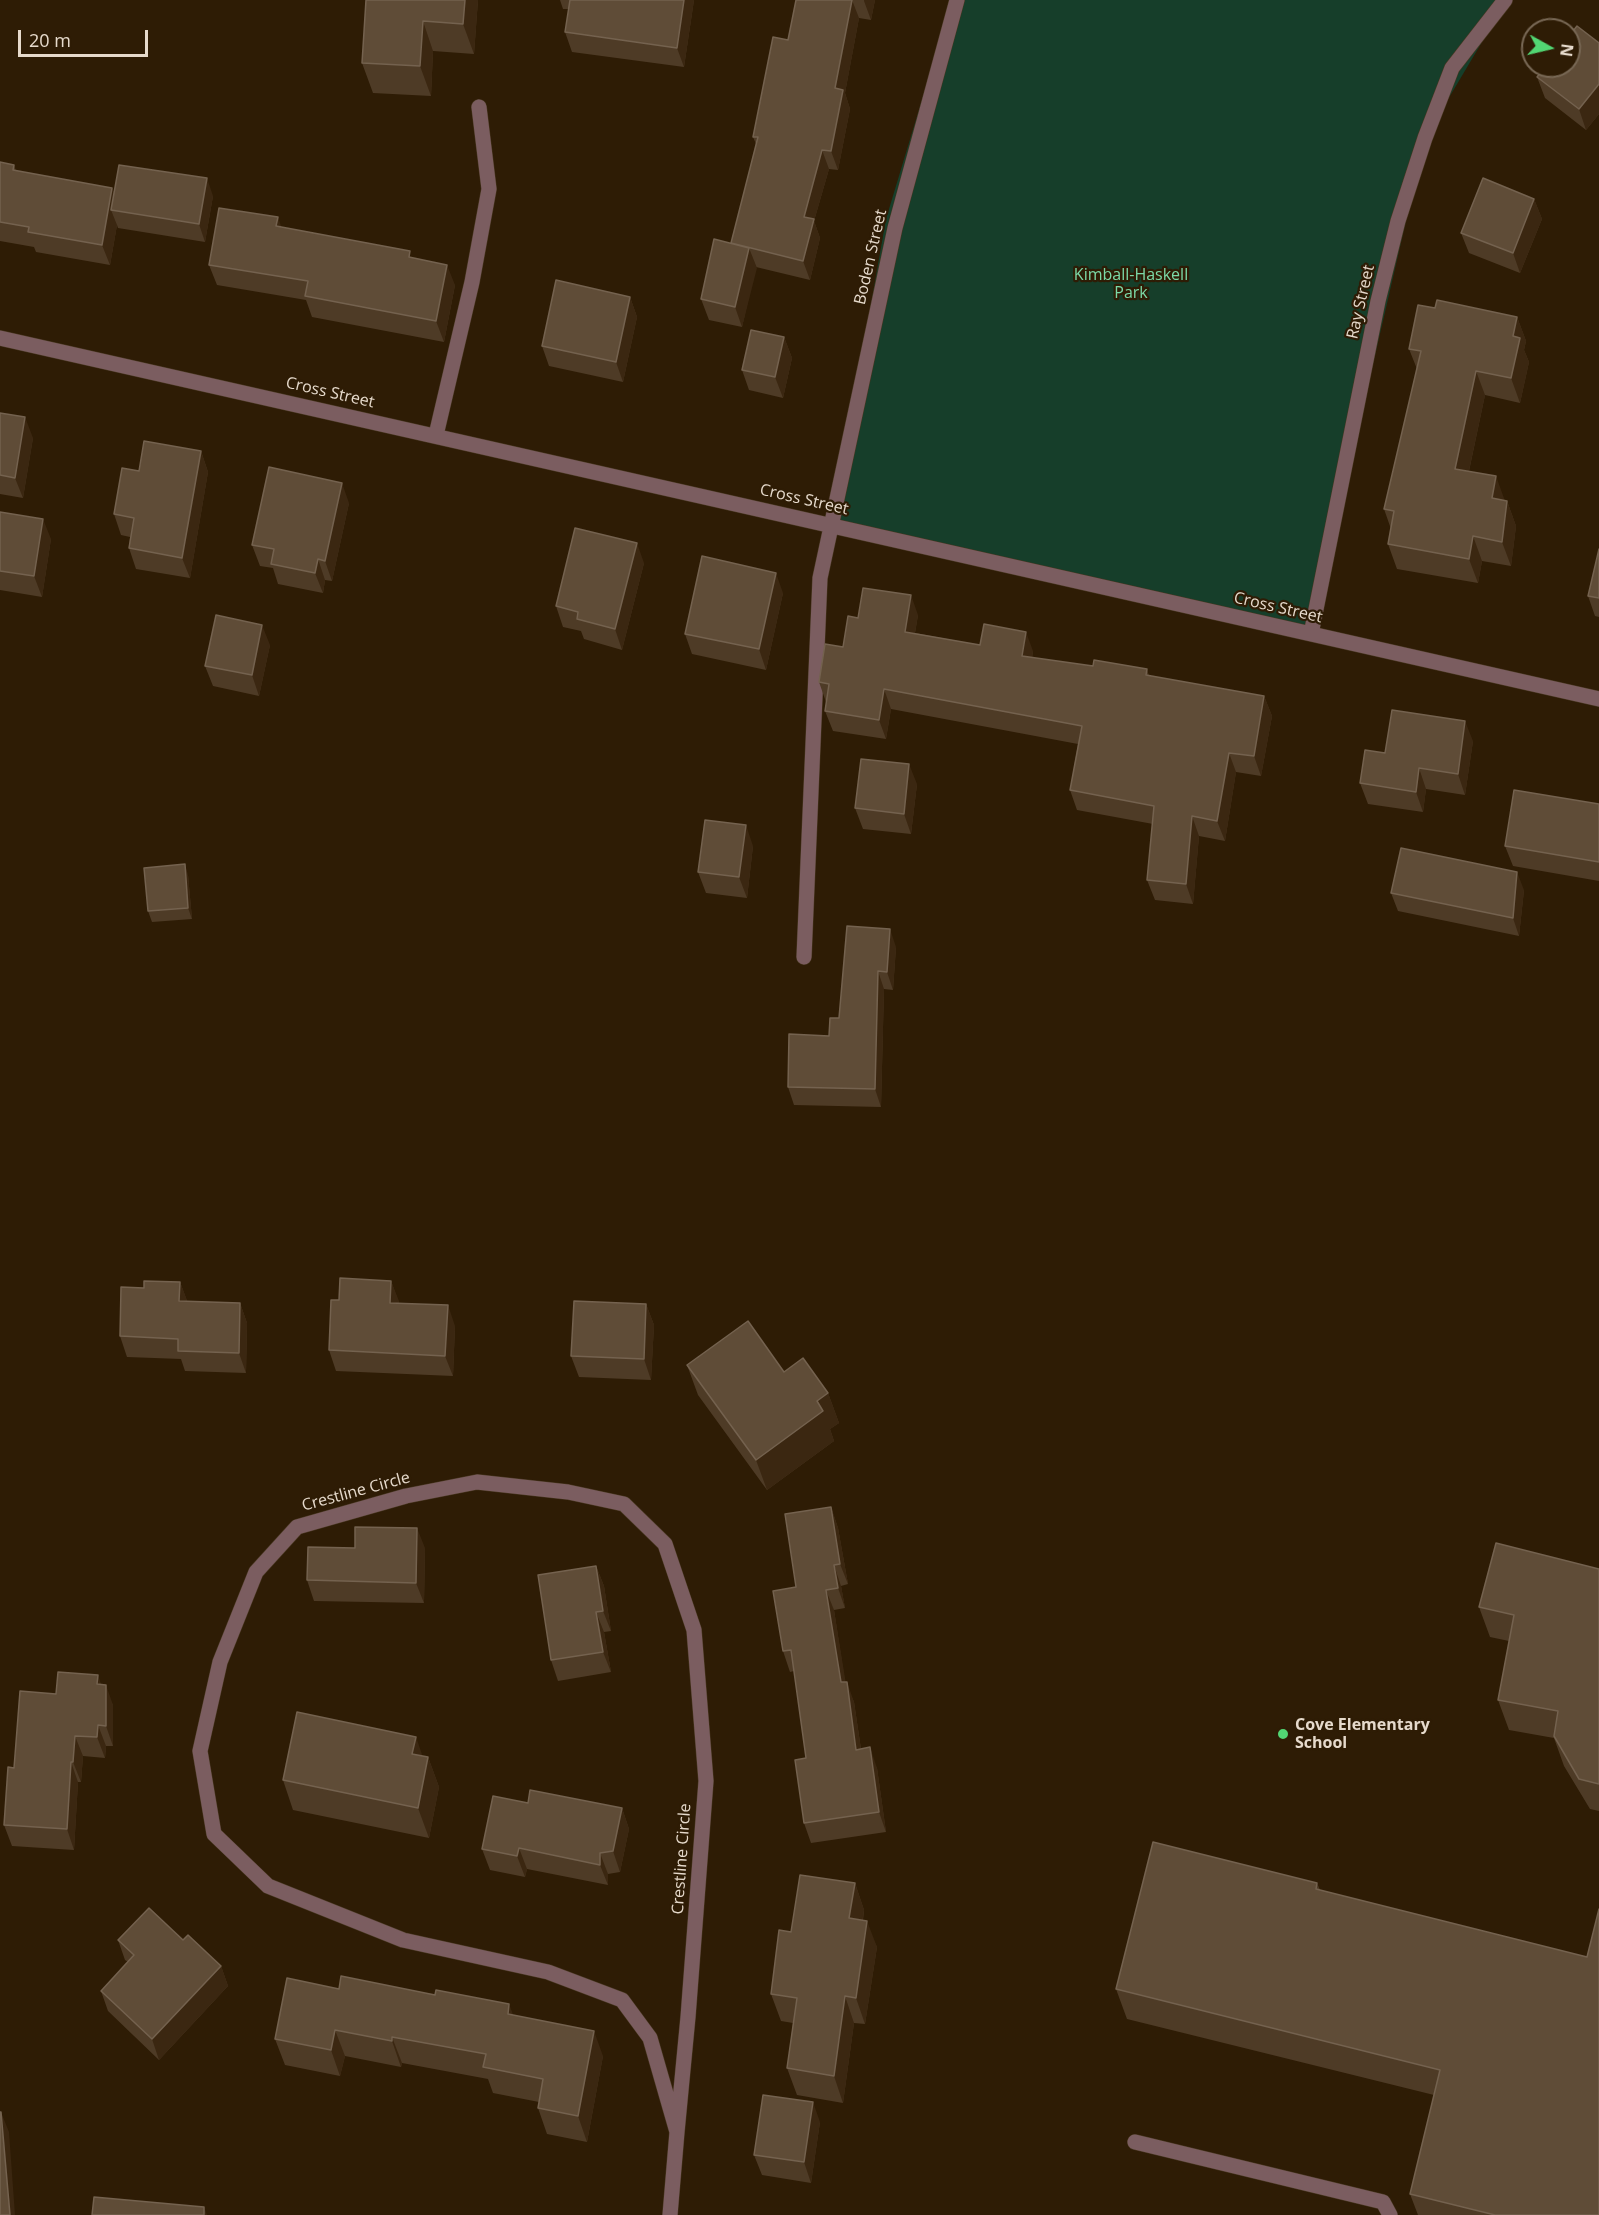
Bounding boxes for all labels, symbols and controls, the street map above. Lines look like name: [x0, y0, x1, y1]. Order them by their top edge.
scale bar: [21, 18, 152, 56]
north arrow: [1521, 18, 1581, 78]
text: 20 m: [29, 28, 71, 52]
text: N: [1555, 42, 1579, 58]
street label: Boden Street: [851, 207, 891, 307]
street label: Ray Street: [1343, 263, 1379, 341]
park label: Kimball-Haskell Park: [1074, 265, 1188, 303]
street label: Cross Street: [284, 373, 376, 413]
street label: Cross Street: [758, 480, 850, 520]
street label: Cross Street: [1232, 588, 1324, 628]
street label: Crestline Circle: [300, 1468, 412, 1516]
place label: Cove Elementary School: [1295, 1715, 1430, 1753]
marker: Cove Elementary School: [1276, 1727, 1290, 1741]
street label: Crestline Circle: [669, 1803, 695, 1915]

